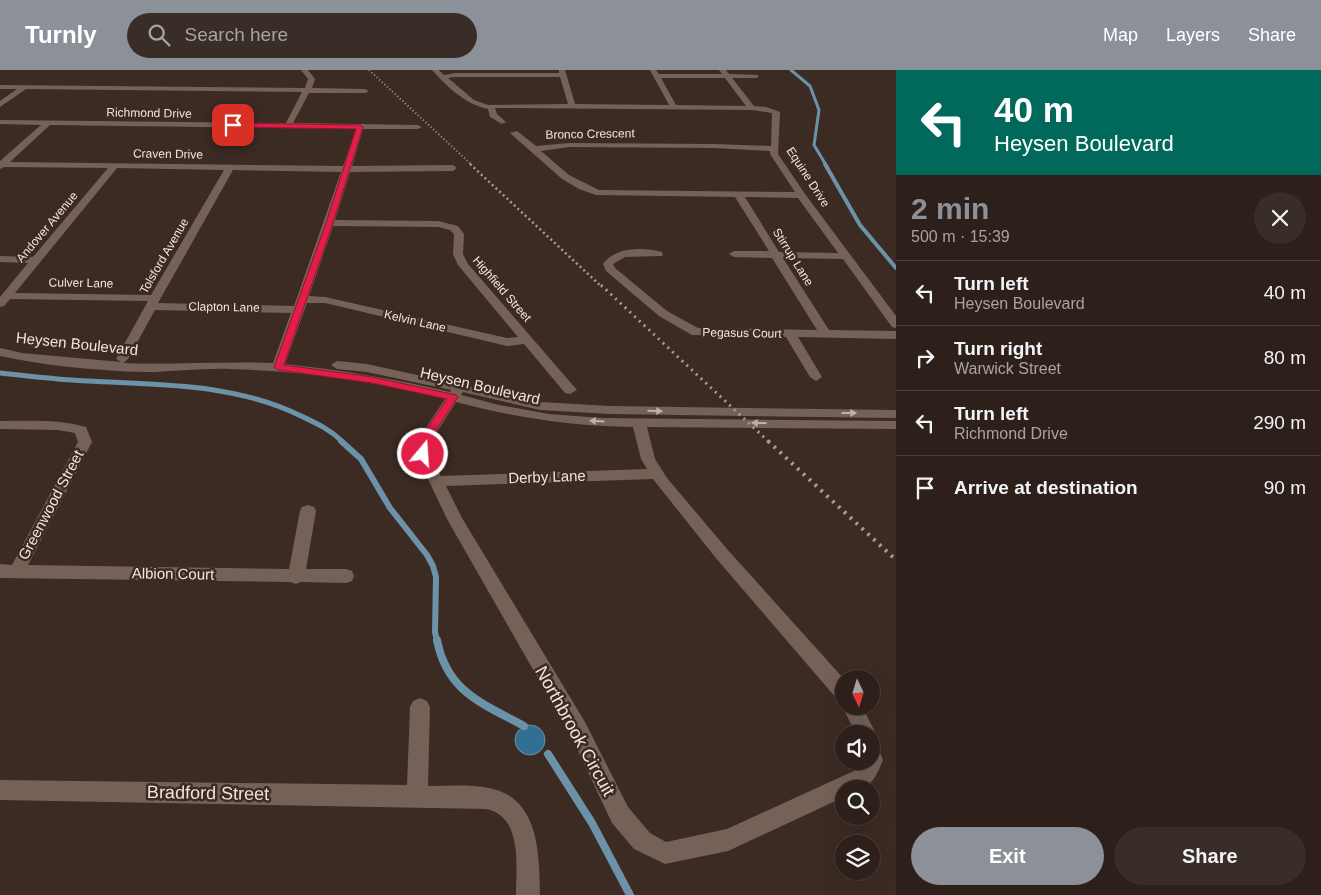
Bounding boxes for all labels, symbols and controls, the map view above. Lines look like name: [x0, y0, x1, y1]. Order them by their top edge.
search box: [127, 13, 477, 58]
text: Turnly: [25, 21, 97, 48]
icon: search: [145, 21, 173, 49]
text: Search here: [185, 24, 288, 45]
text: Map: [1103, 25, 1138, 45]
text: Layers: [1166, 25, 1220, 45]
text: Share: [1248, 25, 1296, 45]
icon: left: [911, 90, 976, 155]
text: 40 m: [994, 90, 1074, 129]
pin: [212, 104, 254, 146]
street label: Richmond Drive: [106, 105, 192, 121]
icon: arrive: [219, 111, 247, 139]
street label: Bronco Crescent: [545, 126, 635, 142]
text: Heysen Boulevard: [994, 131, 1174, 156]
street label: Equine Drive: [783, 144, 833, 210]
street label: Craven Drive: [133, 146, 203, 162]
street label: Andover Avenue: [13, 189, 81, 265]
text: 2 min: [911, 192, 989, 225]
button: close: [1254, 192, 1306, 244]
street label: Tolsford Avenue: [137, 215, 192, 296]
street label: Stirrup Lane: [770, 226, 816, 289]
text: 500 m · 15:39: [911, 228, 1010, 245]
street label: Highfield Street: [470, 253, 535, 325]
text: Turn left: [954, 273, 1029, 294]
street label: Culver Lane: [49, 275, 114, 291]
icon: left: [911, 279, 939, 307]
text: 40 m: [1264, 282, 1306, 303]
text: Heysen Boulevard: [954, 295, 1085, 312]
street label: Clapton Lane: [188, 299, 260, 315]
street label: Kelvin Lane: [383, 307, 447, 335]
street label: Pegasus Court: [702, 325, 782, 341]
street label: Heysen Boulevard: [15, 329, 139, 358]
text: Turn right: [954, 338, 1042, 359]
icon: right: [911, 344, 939, 372]
text: 80 m: [1264, 347, 1306, 368]
text: Warwick Street: [954, 360, 1061, 377]
street label: Heysen Boulevard: [418, 363, 542, 408]
text: Turn left: [954, 403, 1029, 424]
one-way arrow: [648, 407, 664, 415]
one-way arrow: [841, 409, 857, 417]
icon: left: [911, 409, 939, 437]
text: 290 m: [1253, 412, 1306, 433]
one-way arrow: [589, 417, 605, 425]
one-way arrow: [751, 419, 767, 427]
text: Richmond Drive: [954, 425, 1068, 442]
position arrow: [396, 427, 448, 479]
street label: Greenwood Street: [14, 446, 87, 563]
street label: Derby Lane: [508, 467, 586, 486]
icon: arrive: [911, 474, 939, 502]
text: Arrive at destination: [954, 477, 1138, 498]
text: 90 m: [1264, 477, 1306, 498]
street label: Albion Court: [132, 564, 215, 583]
street label: Northbrook Circuit: [531, 663, 619, 799]
north arrow: [835, 670, 880, 715]
map controls: [835, 670, 880, 880]
button: sound: [835, 725, 880, 770]
button: search: [835, 780, 880, 825]
street label: Bradford Street: [147, 782, 269, 804]
button: Exit: [911, 827, 1104, 885]
button: Share: [1114, 827, 1306, 885]
button: layers: [835, 835, 880, 880]

